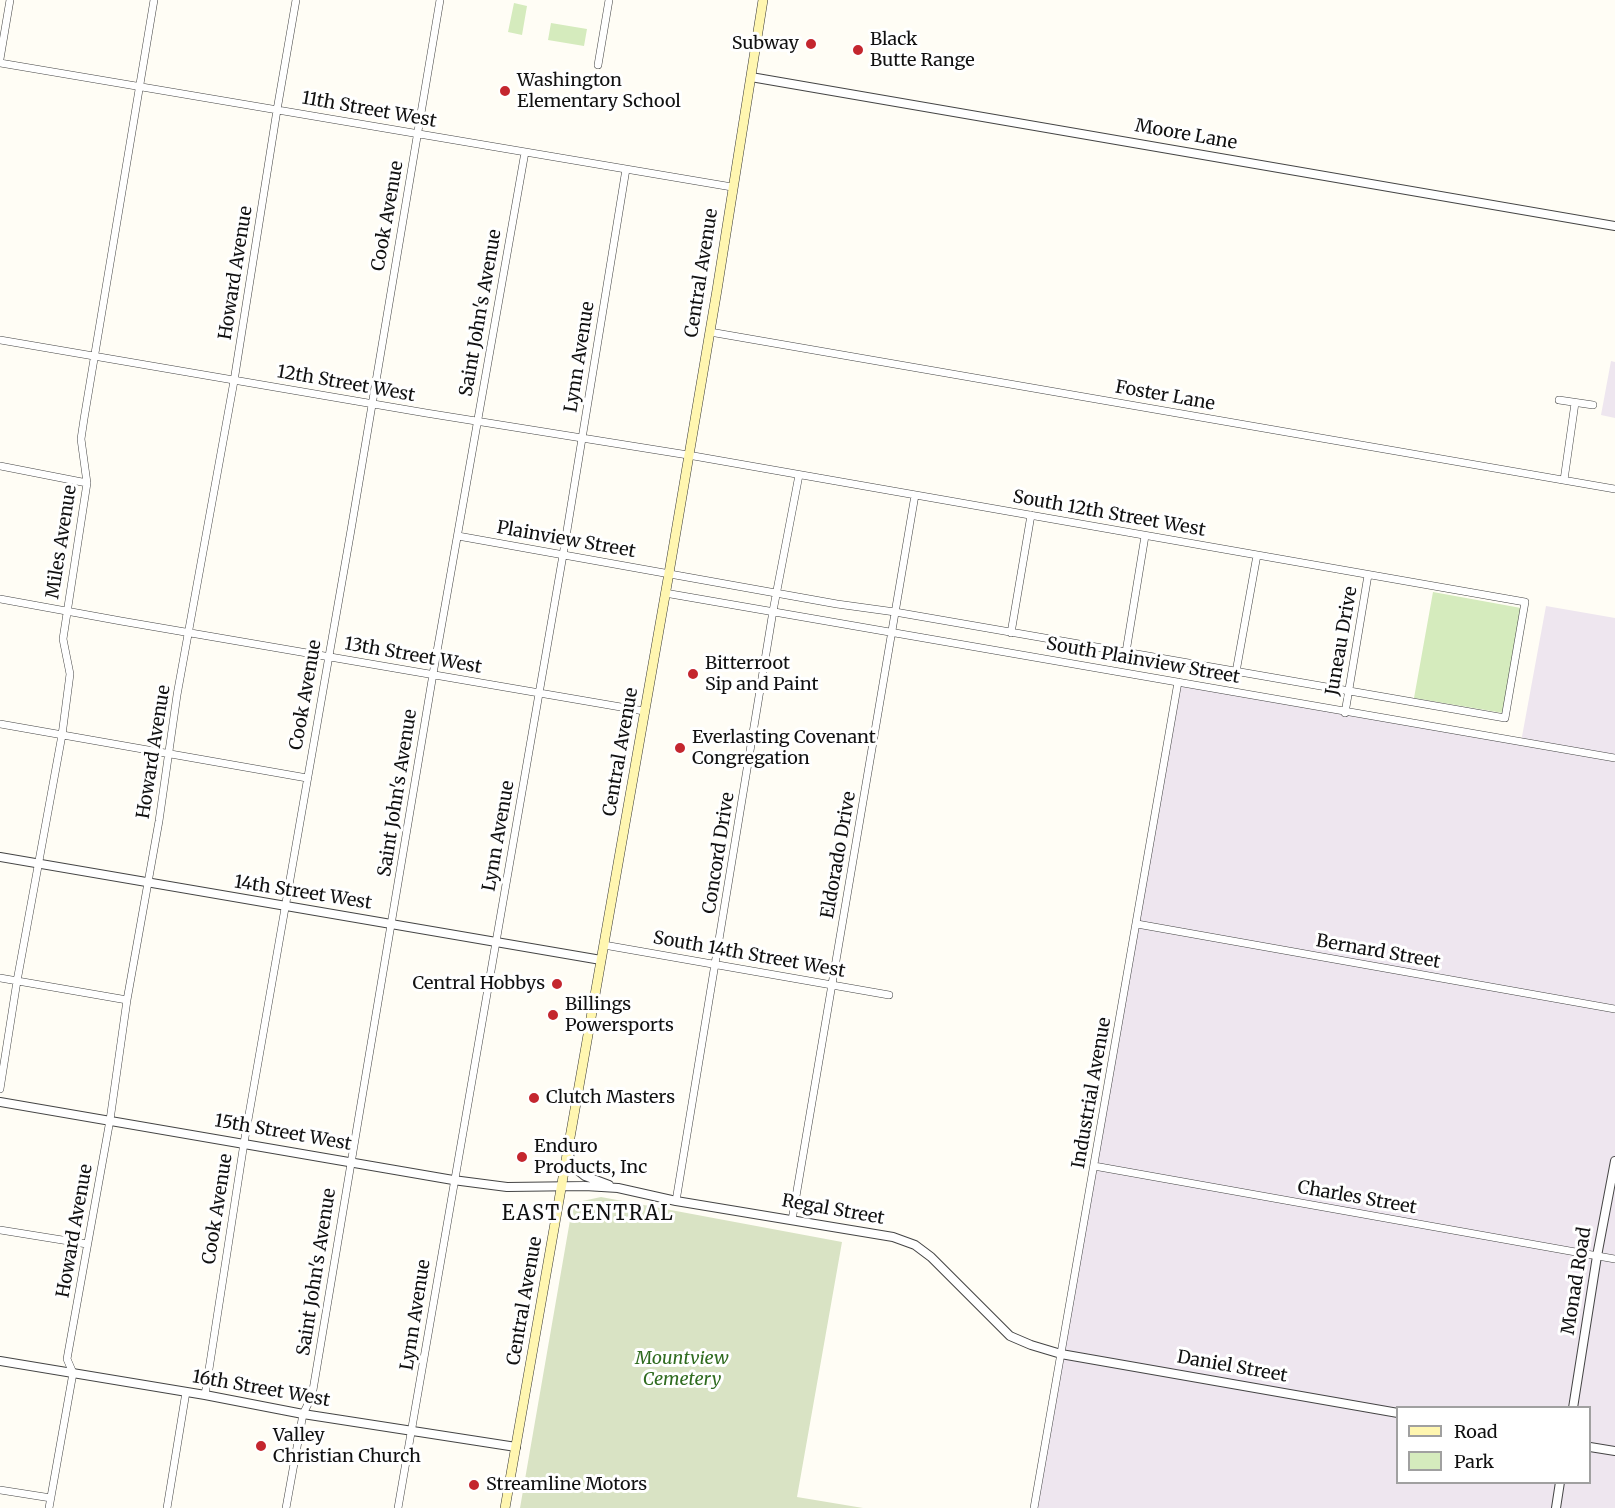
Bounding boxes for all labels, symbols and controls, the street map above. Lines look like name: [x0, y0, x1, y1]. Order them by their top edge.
place label: Black Butte Range: [870, 29, 975, 72]
place label: Subway: [732, 33, 799, 55]
marker: Subway: [804, 37, 818, 51]
marker: Black Butte Range: [851, 43, 865, 57]
place label: Washington Elementary School: [517, 70, 681, 112]
marker: Washington Elementary School: [498, 84, 512, 98]
street label: 11th Street West: [300, 88, 438, 132]
street label: Moore Lane: [1133, 115, 1239, 155]
street label: Cook Avenue: [368, 159, 408, 273]
street label: Howard Avenue: [215, 205, 257, 341]
street label: Central Avenue: [681, 207, 723, 339]
street label: Saint John's Avenue: [456, 228, 506, 398]
street label: Lynn Avenue: [561, 300, 599, 414]
street label: 12th Street West: [275, 361, 417, 407]
street label: Foster Lane: [1114, 377, 1216, 415]
street label: Miles Avenue: [42, 484, 82, 600]
street label: South 12th Street West: [1011, 486, 1207, 542]
street label: Plainview Street: [495, 517, 637, 563]
street label: Juneau Drive: [1322, 585, 1362, 697]
street label: 13th Street West: [343, 633, 483, 679]
street label: South Plainview Street: [1045, 633, 1241, 689]
street label: Cook Avenue: [286, 638, 326, 752]
place label: Bitterroot Sip and Paint: [705, 653, 819, 696]
marker: Bitterroot Sip and Paint: [686, 667, 700, 681]
street label: Howard Avenue: [133, 684, 175, 820]
street label: Central Avenue: [599, 686, 643, 818]
street label: Saint John's Avenue: [374, 708, 422, 878]
place label: Everlasting Covenant Congregation: [692, 727, 876, 770]
marker: Everlasting Covenant Congregation: [673, 741, 687, 755]
street label: Lynn Avenue: [479, 779, 519, 893]
street label: Eldorado Drive: [817, 790, 861, 920]
street label: Concord Drive: [699, 791, 739, 915]
street label: 14th Street West: [233, 871, 373, 915]
street label: South 14th Street West: [651, 927, 847, 983]
street label: Bernard Street: [1314, 930, 1442, 974]
place label: Central Hobbys: [412, 973, 545, 995]
marker: Central Hobbys: [550, 977, 564, 991]
place label: Billings Powersports: [565, 994, 674, 1036]
marker: Billings Powersports: [546, 1008, 560, 1022]
street label: Industrial Avenue: [1068, 1016, 1116, 1170]
place label: Clutch Masters: [546, 1087, 675, 1109]
marker: Clutch Masters: [527, 1091, 541, 1105]
street label: 15th Street West: [213, 1110, 353, 1156]
place label: Enduro Products, Inc: [534, 1136, 647, 1178]
marker: Enduro Products, Inc: [515, 1150, 529, 1164]
street label: Cook Avenue: [199, 1152, 237, 1266]
street label: Howard Avenue: [53, 1163, 97, 1299]
street label: Charles Street: [1296, 1177, 1418, 1219]
street label: Saint John's Avenue: [293, 1187, 341, 1357]
street label: Regal Street: [780, 1190, 886, 1230]
district label: EAST CENTRAL: [502, 1202, 674, 1226]
street label: Monad Road: [1558, 1226, 1596, 1336]
street label: Central Avenue: [503, 1235, 547, 1367]
street label: Lynn Avenue: [397, 1258, 435, 1372]
street label: Daniel Street: [1175, 1347, 1289, 1387]
park label: Mountview Cemetery: [635, 1348, 729, 1390]
street label: 16th Street West: [190, 1366, 332, 1412]
legend: [1396, 1406, 1591, 1484]
text: Road: [1454, 1420, 1498, 1443]
place label: Valley Christian Church: [273, 1425, 421, 1468]
marker: Valley Christian Church: [254, 1439, 268, 1453]
text: Park: [1454, 1450, 1494, 1473]
place label: Streamline Motors: [486, 1474, 647, 1496]
marker: Streamline Motors: [467, 1478, 481, 1492]

